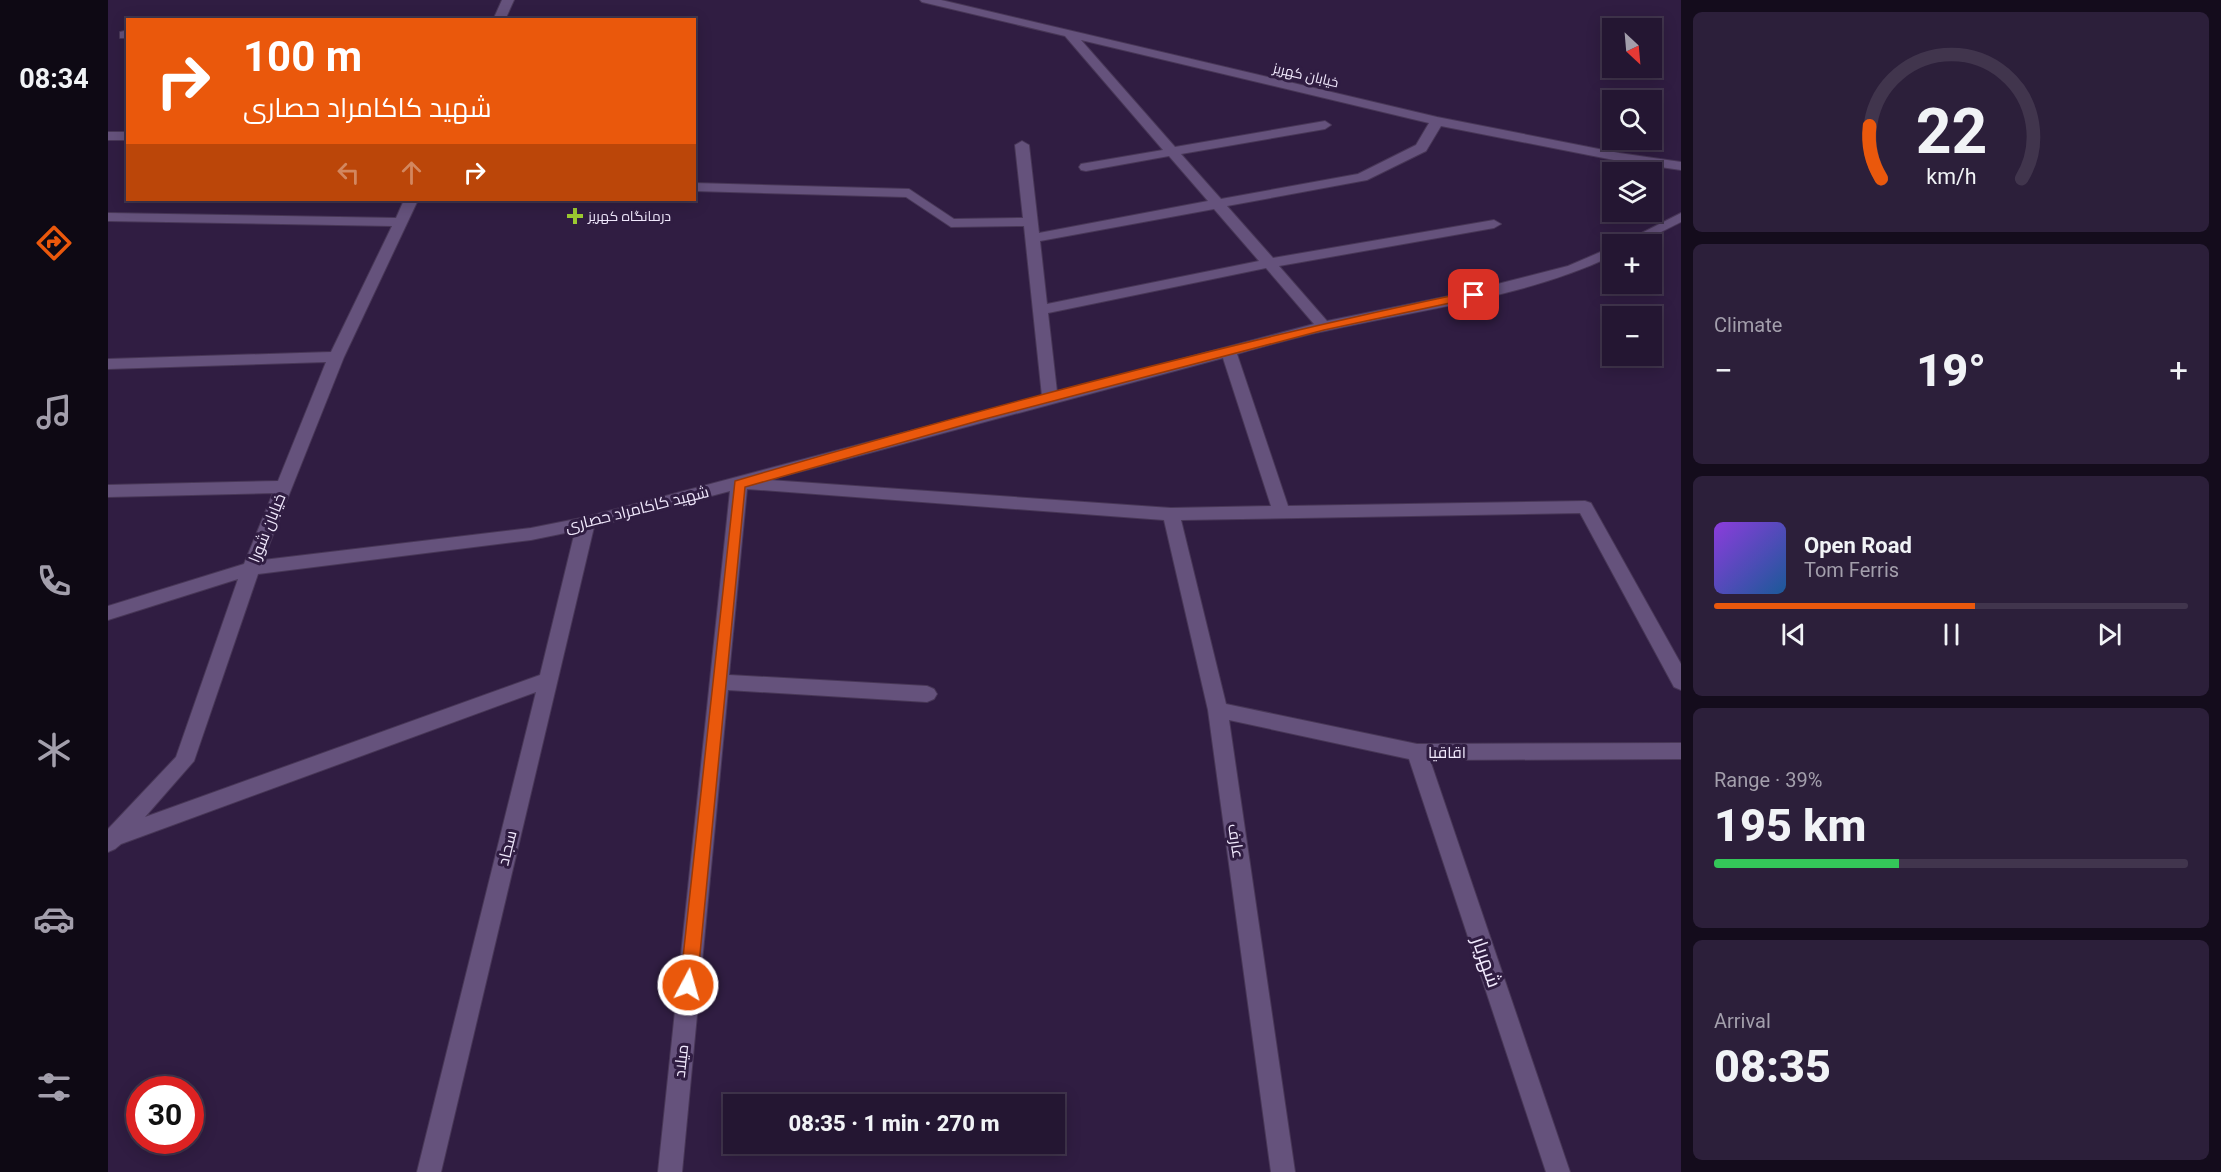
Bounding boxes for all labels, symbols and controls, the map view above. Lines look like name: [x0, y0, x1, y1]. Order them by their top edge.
north arrow: [1602, 18, 1662, 78]
map controls: [1602, 18, 1662, 366]
text: 100 m: [243, 32, 362, 81]
icon: right: [144, 42, 222, 120]
street label: خیابان کهریز: [1271, 59, 1340, 90]
text: 08:34: [19, 63, 89, 95]
button: search: [1602, 90, 1662, 150]
text: شهید کاکامراد حصاری: [243, 92, 492, 124]
text: 22: [1915, 95, 1987, 168]
icon: left: [332, 156, 365, 189]
icon: ahead: [395, 156, 428, 189]
icon: right: [458, 156, 491, 189]
button: layers: [1602, 162, 1662, 222]
text: km/h: [1926, 164, 1976, 189]
marker: درمانگاه کهریز: [566, 207, 584, 225]
place label: درمانگاه کهریز: [587, 208, 671, 224]
icon: directions: [33, 222, 75, 264]
button: +: [1602, 234, 1662, 294]
pin: [1448, 269, 1499, 320]
icon: arrive: [1457, 278, 1490, 311]
button: −: [1602, 306, 1662, 366]
text: Climate: [1714, 313, 1782, 337]
text: 19°: [1916, 344, 1986, 397]
text: −: [1714, 351, 1733, 390]
text: +: [2169, 351, 2188, 390]
icon: music: [33, 391, 75, 433]
street label: شهید کاکامراد حصاری: [563, 482, 711, 537]
street label: خیابان شورا: [245, 491, 290, 566]
text: Open Road: [1804, 533, 1912, 558]
text: Tom Ferris: [1804, 558, 1899, 582]
icon: phone: [33, 560, 75, 602]
icon: previous: [1777, 618, 1810, 651]
icon: pause: [1935, 618, 1968, 651]
icon: next: [2093, 618, 2126, 651]
icon: climate: [33, 729, 75, 771]
street label: اقاقیا: [1428, 743, 1466, 762]
text: Range · 39%: [1714, 768, 1822, 792]
text: 195 km: [1714, 799, 1866, 852]
street label: عارف: [1224, 822, 1248, 860]
street label: سجاد: [494, 829, 520, 867]
icon: car: [33, 898, 75, 940]
street label: شهریار: [1466, 932, 1507, 991]
position arrow: [656, 953, 720, 1017]
text: Arrival: [1714, 1009, 1771, 1033]
text: 08:35: [1714, 1040, 1831, 1093]
street label: میلاد: [670, 1043, 692, 1079]
icon: filters: [33, 1066, 75, 1108]
speed limit sign: 30: [126, 1076, 204, 1154]
text: 08:35 · 1 min · 270 m: [789, 1111, 999, 1136]

